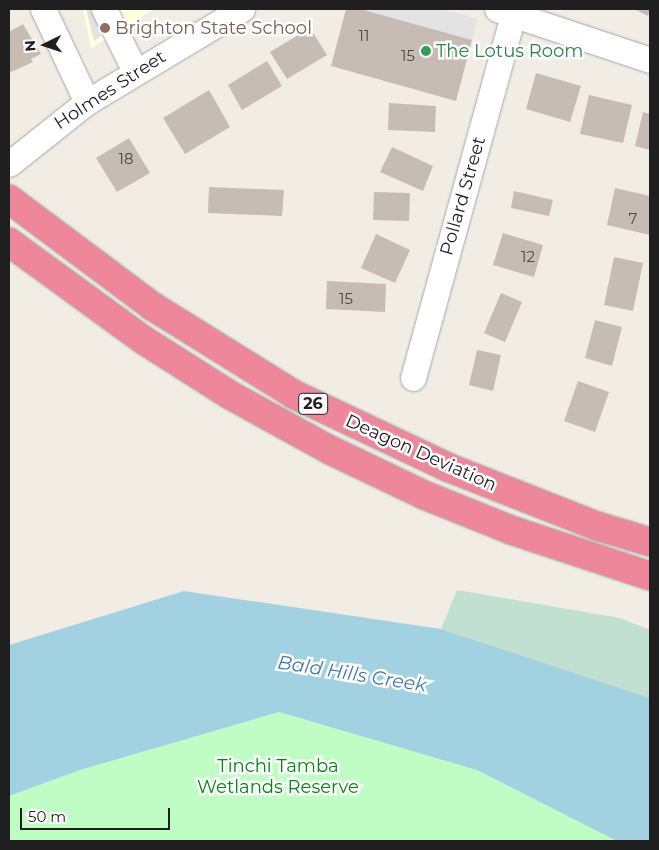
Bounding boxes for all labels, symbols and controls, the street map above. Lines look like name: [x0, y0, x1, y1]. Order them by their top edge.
place label: Brighton State School: [115, 17, 312, 39]
north arrow: [20, 20, 70, 70]
marker: Brighton State School: [99, 22, 111, 34]
house number: 11: [359, 27, 369, 45]
text: N: [21, 40, 39, 52]
place label: The Lotus Room: [436, 40, 583, 62]
marker: The Lotus Room: [420, 45, 432, 57]
street label: Holmes Street: [50, 46, 170, 134]
house number: 15: [401, 47, 415, 65]
street label: Pollard Street: [436, 134, 490, 258]
house number: 18: [119, 150, 133, 168]
house number: 7: [629, 210, 637, 228]
house number: 12: [521, 248, 535, 266]
house number: 15: [339, 290, 353, 308]
road number: 26: [298, 390, 328, 418]
street label: Deagon Deviation: [342, 410, 500, 496]
water label: Bald Hills Creek: [276, 651, 428, 697]
park label: Tinchi Tamba Wetlands Reserve: [197, 756, 359, 799]
scale bar: [22, 798, 172, 830]
text: 50 m: [28, 807, 66, 826]

